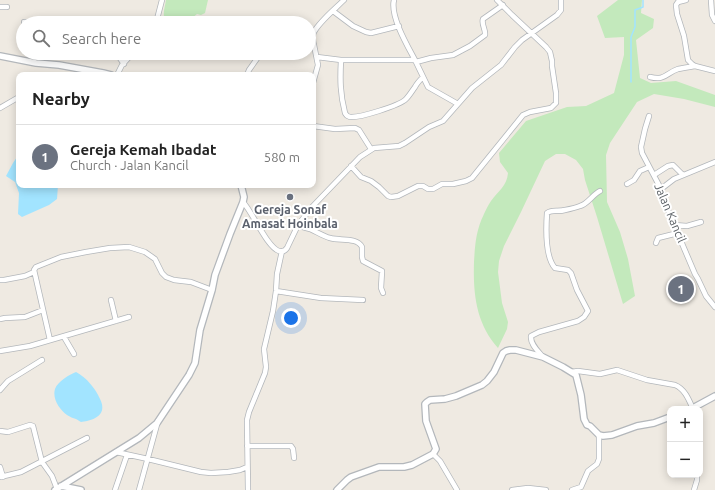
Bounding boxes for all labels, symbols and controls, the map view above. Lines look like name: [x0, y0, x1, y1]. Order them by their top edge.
search box: [16, 16, 316, 60]
icon: search: [30, 27, 52, 49]
text: Search here: [62, 30, 141, 47]
text: Nearby: [32, 89, 90, 108]
text: Gereja Kemah Ibadat: [70, 141, 216, 158]
text: 1: [41, 150, 49, 164]
text: 580 m: [264, 150, 300, 164]
text: Church · Jalan Kancil: [70, 158, 189, 172]
street label: Jalan Kancil: [652, 181, 689, 244]
marker: Gereja Sonaf Amasat Hoinbala: [285, 192, 295, 202]
place label: Gereja Sonaf Amasat Hoinbala: [242, 203, 338, 230]
pin: 1: [668, 274, 694, 304]
your location: [281, 308, 301, 328]
map controls: [667, 406, 703, 478]
button: +: [667, 406, 703, 442]
button: −: [667, 442, 703, 478]

